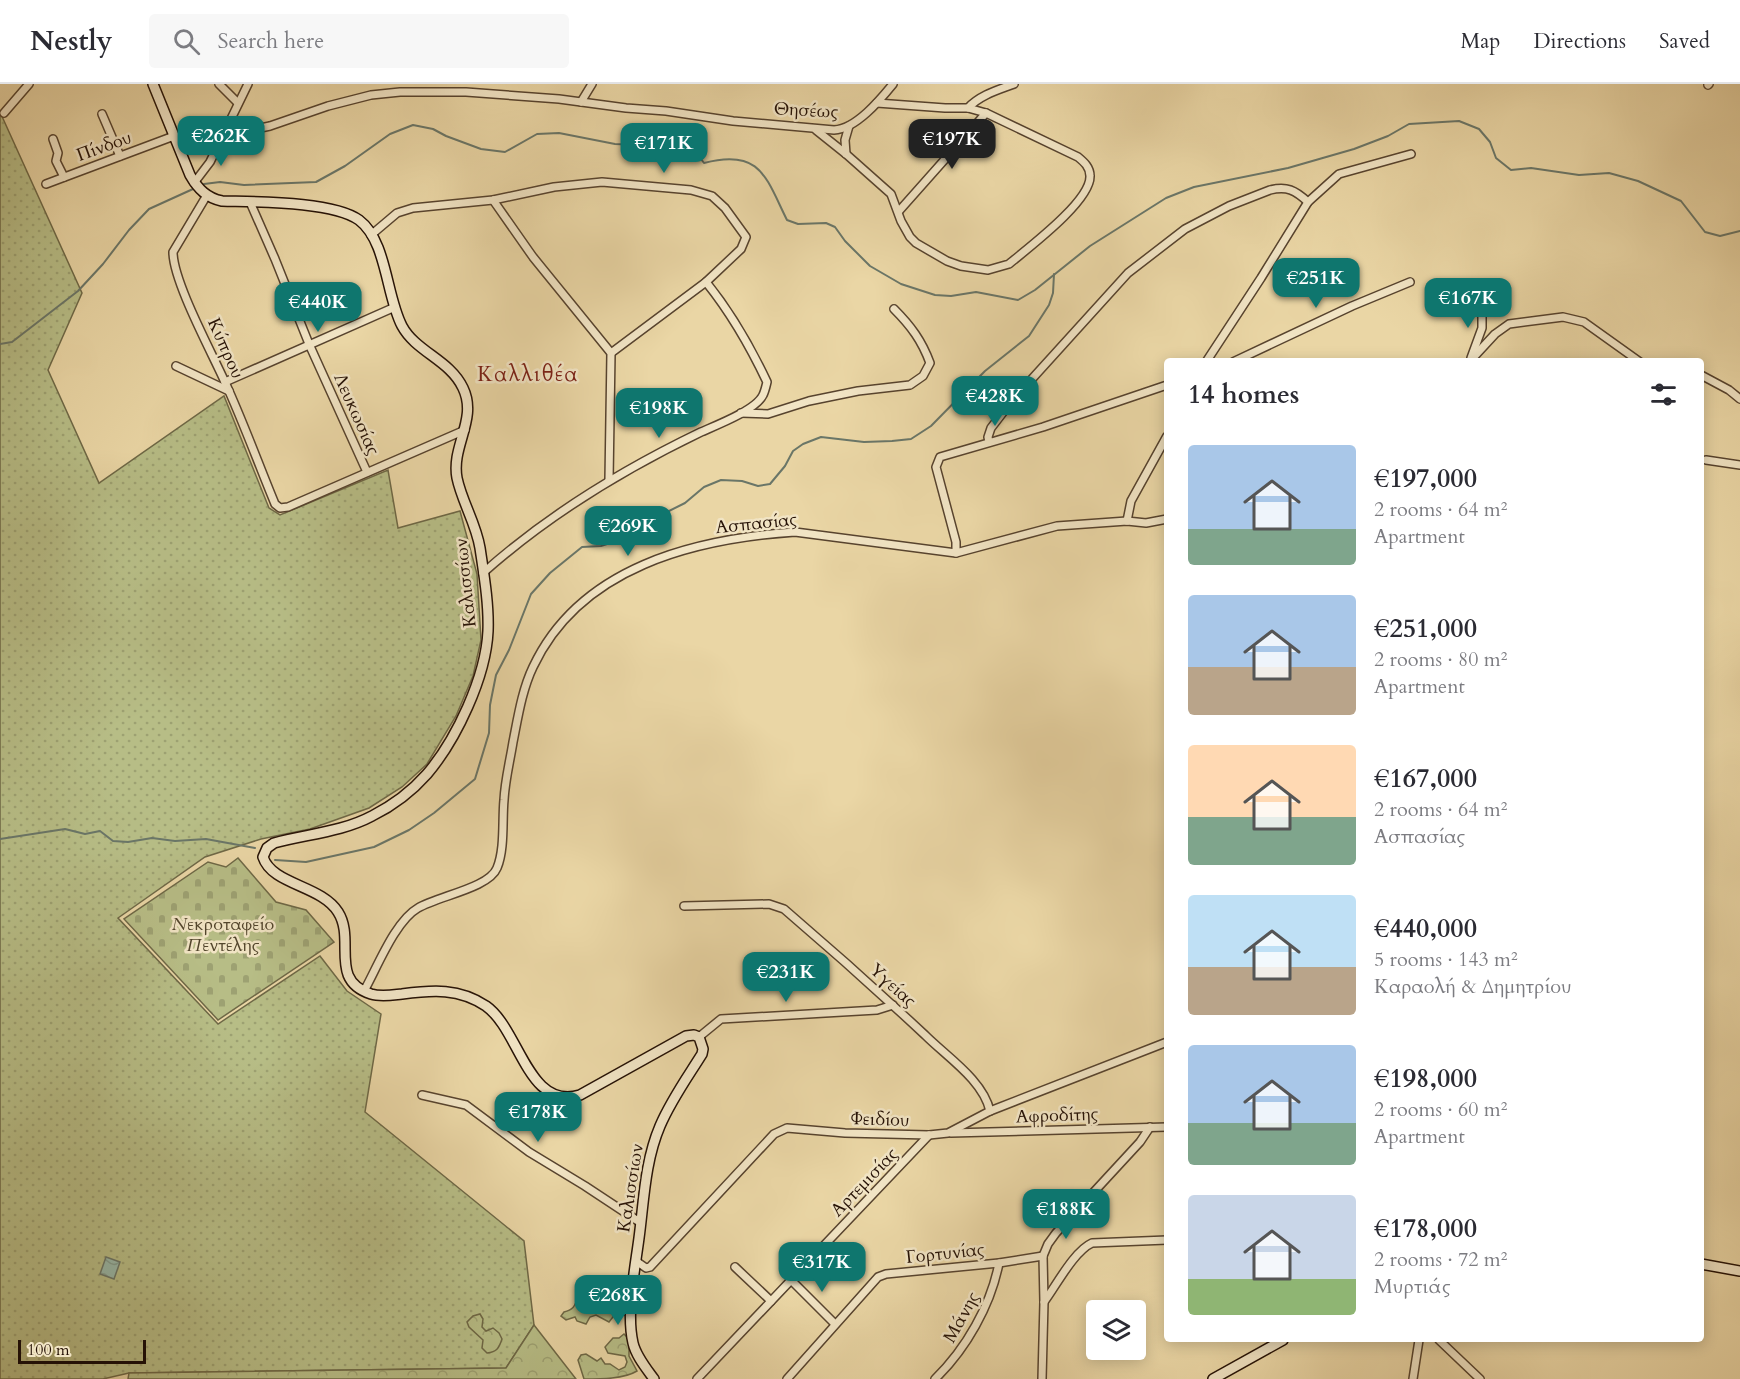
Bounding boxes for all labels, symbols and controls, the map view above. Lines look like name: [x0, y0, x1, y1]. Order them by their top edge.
search box: [149, 14, 569, 68]
text: Nestly: [30, 22, 113, 60]
icon: search: [170, 25, 203, 58]
text: Search here: [218, 26, 324, 56]
text: Map: [1460, 27, 1500, 56]
text: Directions: [1533, 27, 1626, 56]
text: Saved: [1659, 27, 1710, 56]
street label: Θησέως: [773, 96, 839, 125]
pin: €262K: [179, 116, 263, 167]
pin: €197K: [910, 119, 994, 170]
text: €262K: [192, 122, 250, 149]
pin: €171K: [622, 123, 706, 174]
street label: Πίνδου: [73, 125, 135, 168]
text: €197K: [923, 125, 981, 152]
text: €171K: [635, 129, 693, 156]
pin: €251K: [1274, 258, 1358, 309]
text: €251K: [1287, 264, 1345, 291]
pin: €167K: [1426, 278, 1510, 329]
pin: €440K: [276, 282, 360, 333]
text: €167K: [1439, 284, 1497, 311]
text: €440K: [289, 288, 347, 315]
street label: Κύπρου: [201, 314, 250, 383]
district label: Καλλιθέα: [477, 360, 579, 389]
street label: Λευκωσίας: [327, 369, 386, 460]
pin: €428K: [953, 376, 1037, 427]
text: 14 homes: [1188, 377, 1299, 412]
icon: filters: [1647, 378, 1680, 411]
text: €428K: [966, 382, 1024, 409]
pin: €198K: [617, 388, 701, 439]
text: €198K: [630, 394, 688, 421]
text: €197,000: [1374, 461, 1477, 496]
icon: home: [1236, 469, 1308, 541]
text: 2 rooms · 64 m²: [1374, 496, 1507, 523]
pin: €269K: [586, 506, 670, 557]
street label: Ασπασίας: [714, 507, 798, 540]
text: €269K: [599, 512, 657, 539]
text: Apartment: [1374, 523, 1465, 550]
street label: Καλισσίων: [448, 537, 483, 629]
text: €251,000: [1374, 611, 1477, 646]
icon: home: [1236, 619, 1308, 691]
text: 2 rooms · 80 m²: [1374, 646, 1507, 673]
text: Apartment: [1374, 673, 1465, 700]
text: €167,000: [1374, 761, 1477, 796]
icon: home: [1236, 769, 1308, 841]
text: 2 rooms · 64 m²: [1374, 796, 1507, 823]
text: Ασπασίας: [1374, 823, 1465, 850]
text: €440,000: [1374, 911, 1477, 946]
park label: Νεκροταφείο Πεντέλης: [172, 912, 274, 958]
icon: home: [1236, 919, 1308, 991]
text: 5 rooms · 143 m²: [1374, 946, 1518, 973]
pin: €231K: [744, 952, 828, 1003]
text: €231K: [757, 958, 815, 985]
street label: Υγείας: [864, 958, 922, 1013]
text: Καραολή & Δημητρίου: [1374, 973, 1571, 1000]
text: €198,000: [1374, 1061, 1477, 1096]
icon: home: [1236, 1069, 1308, 1141]
pin: €178K: [496, 1092, 580, 1143]
text: 2 rooms · 60 m²: [1374, 1096, 1507, 1123]
text: €178K: [509, 1098, 567, 1125]
street label: Αφροδίτης: [1015, 1102, 1099, 1129]
street label: Φειδίου: [850, 1106, 910, 1133]
text: Apartment: [1374, 1123, 1465, 1150]
street label: Καλισσίων: [611, 1142, 650, 1234]
street label: Αρτεμισίας: [825, 1142, 904, 1222]
pin: €188K: [1024, 1189, 1108, 1240]
text: €188K: [1037, 1195, 1095, 1222]
text: €178,000: [1374, 1211, 1477, 1246]
icon: home: [1236, 1219, 1308, 1291]
street label: Γορτυνίας: [905, 1237, 986, 1270]
pin: €317K: [780, 1242, 864, 1293]
text: 2 rooms · 72 m²: [1374, 1246, 1507, 1273]
text: €317K: [793, 1248, 851, 1275]
text: Μυρτιάς: [1374, 1273, 1451, 1300]
pin: €268K: [576, 1275, 660, 1326]
text: €268K: [589, 1281, 647, 1308]
street label: Μάνης: [937, 1287, 986, 1347]
map controls: [1086, 1300, 1146, 1360]
button: layers: [1086, 1300, 1146, 1360]
scale bar: [18, 1337, 146, 1364]
text: 100 m: [27, 1339, 69, 1361]

